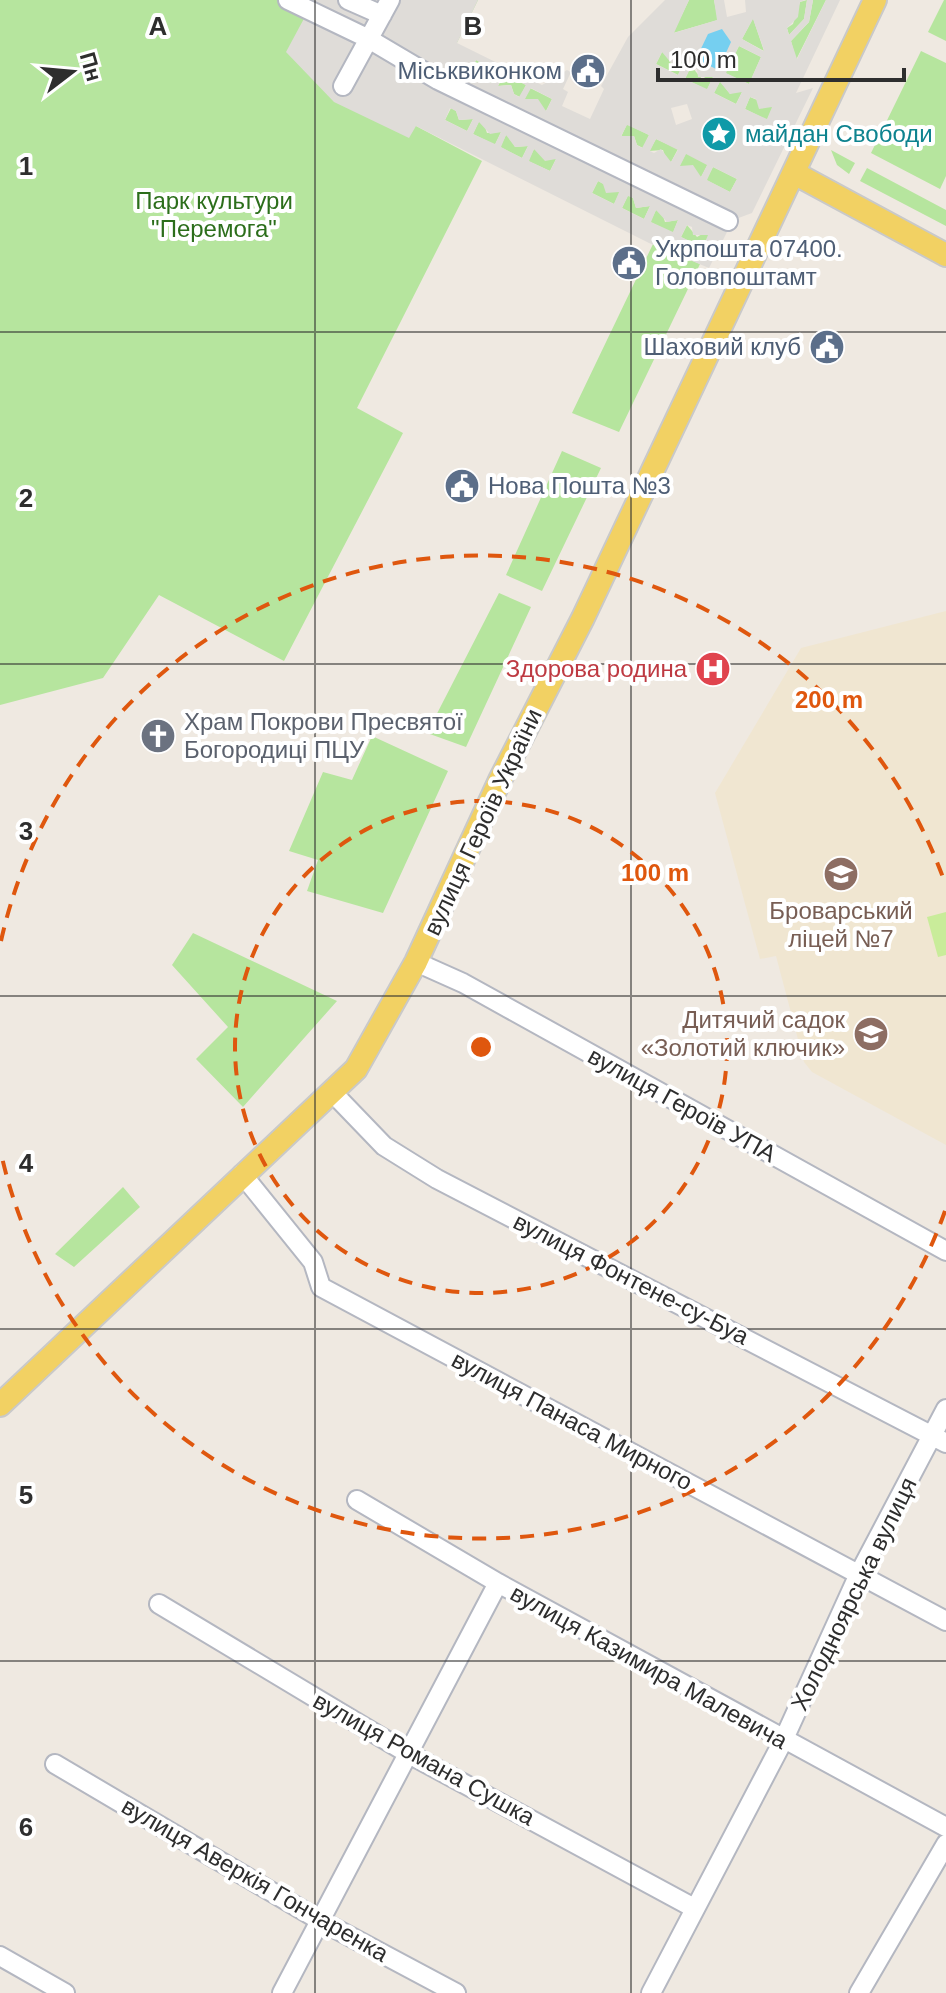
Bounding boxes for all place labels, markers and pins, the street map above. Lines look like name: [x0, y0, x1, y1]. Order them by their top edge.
public building icon: Міськвиконком: [569, 52, 607, 90]
place label: Міськвиконком: [398, 57, 562, 84]
place icon: майдан Свободи: [700, 115, 738, 153]
place label: майдан Свободи: [745, 120, 933, 147]
place label: Укрпошта 07400. Головпоштамт: [655, 235, 843, 290]
public building icon: Укрпошта 07400. Головпоштамт: [610, 244, 648, 282]
public building icon: Шаховий клуб: [808, 328, 846, 366]
place label: Шаховий клуб: [644, 333, 801, 360]
public building icon: Нова Пошта №3: [443, 467, 481, 505]
place label: Нова Пошта №3: [488, 472, 671, 499]
hospital icon: Здорова родина: [694, 650, 732, 688]
place label: Здорова родина: [506, 655, 688, 682]
place label: Храм Покрови Пресвятої Богородиці ПЦУ: [184, 708, 463, 763]
church icon: Храм Покрови Пресвятої Богородиці ПЦУ: [139, 717, 177, 755]
school or university icon: Броварський ліцей №7: [822, 855, 860, 893]
place label: Броварський ліцей №7: [769, 897, 913, 952]
place label: Дитячий садок «Золотий ключик»: [641, 1006, 845, 1061]
school or university icon: Дитячий садок «Золотий ключик»: [852, 1015, 890, 1053]
centre of rings: [467, 1033, 495, 1061]

